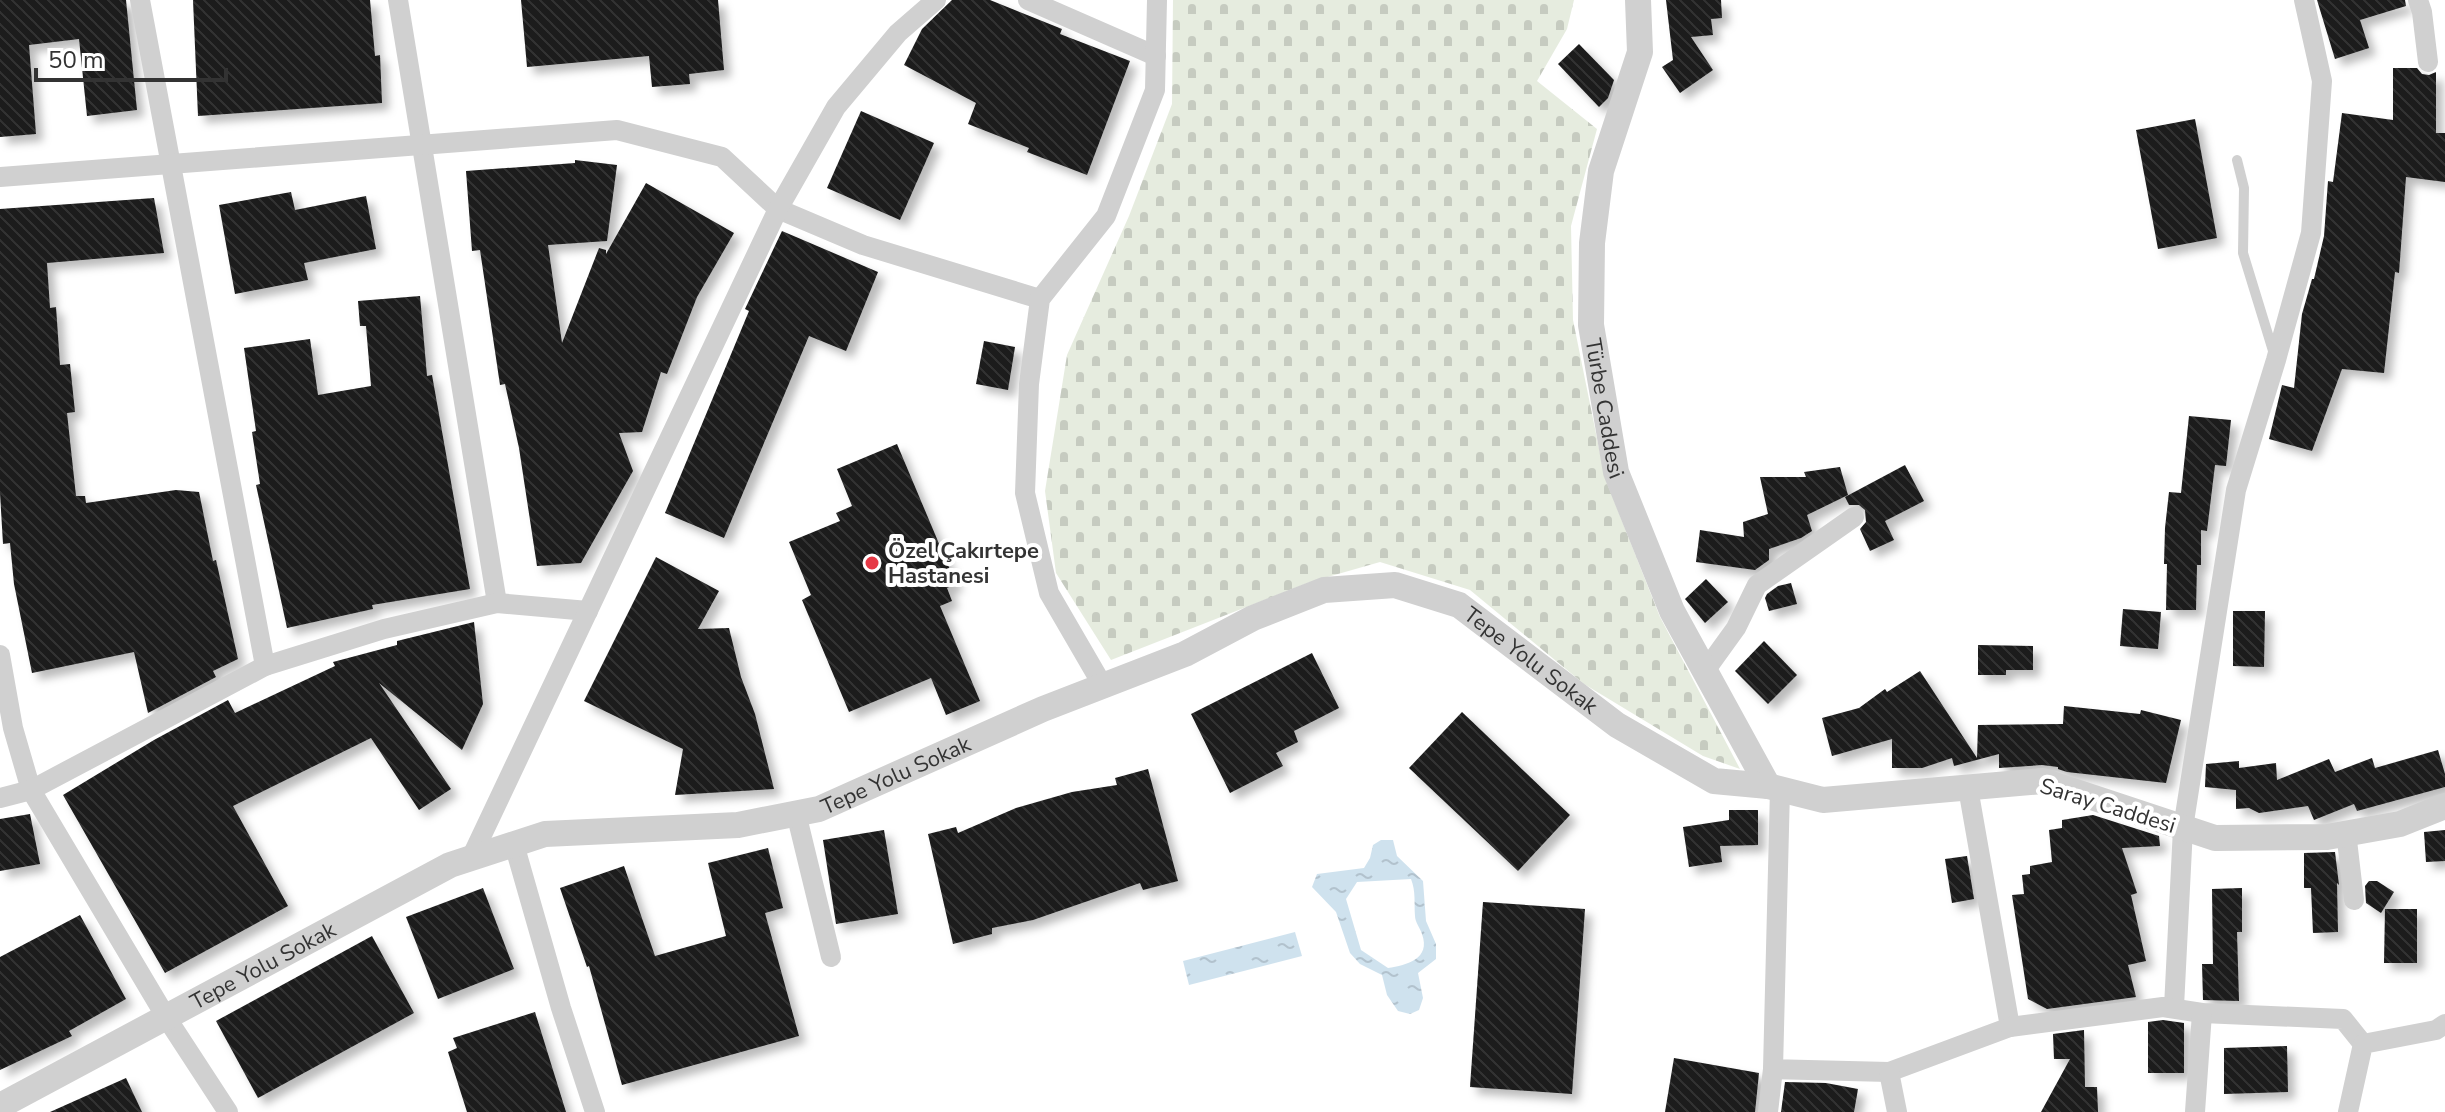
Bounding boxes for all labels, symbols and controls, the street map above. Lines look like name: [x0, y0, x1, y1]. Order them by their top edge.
scale bar: [36, 32, 226, 82]
text: 50 m: [48, 44, 104, 76]
street label: Türbe Caddesi: [1577, 336, 1631, 483]
place label: Özel Çakırtepe Hastanesi: [888, 536, 1039, 591]
marker: Özel Çakırtepe Hastanesi: [863, 554, 881, 572]
street label: Tepe Yolu Sokak: [1457, 600, 1605, 722]
street label: Tepe Yolu Sokak: [816, 729, 976, 822]
street label: Saray Caddesi: [2036, 771, 2179, 841]
street label: Tepe Yolu Sokak: [185, 915, 342, 1017]

